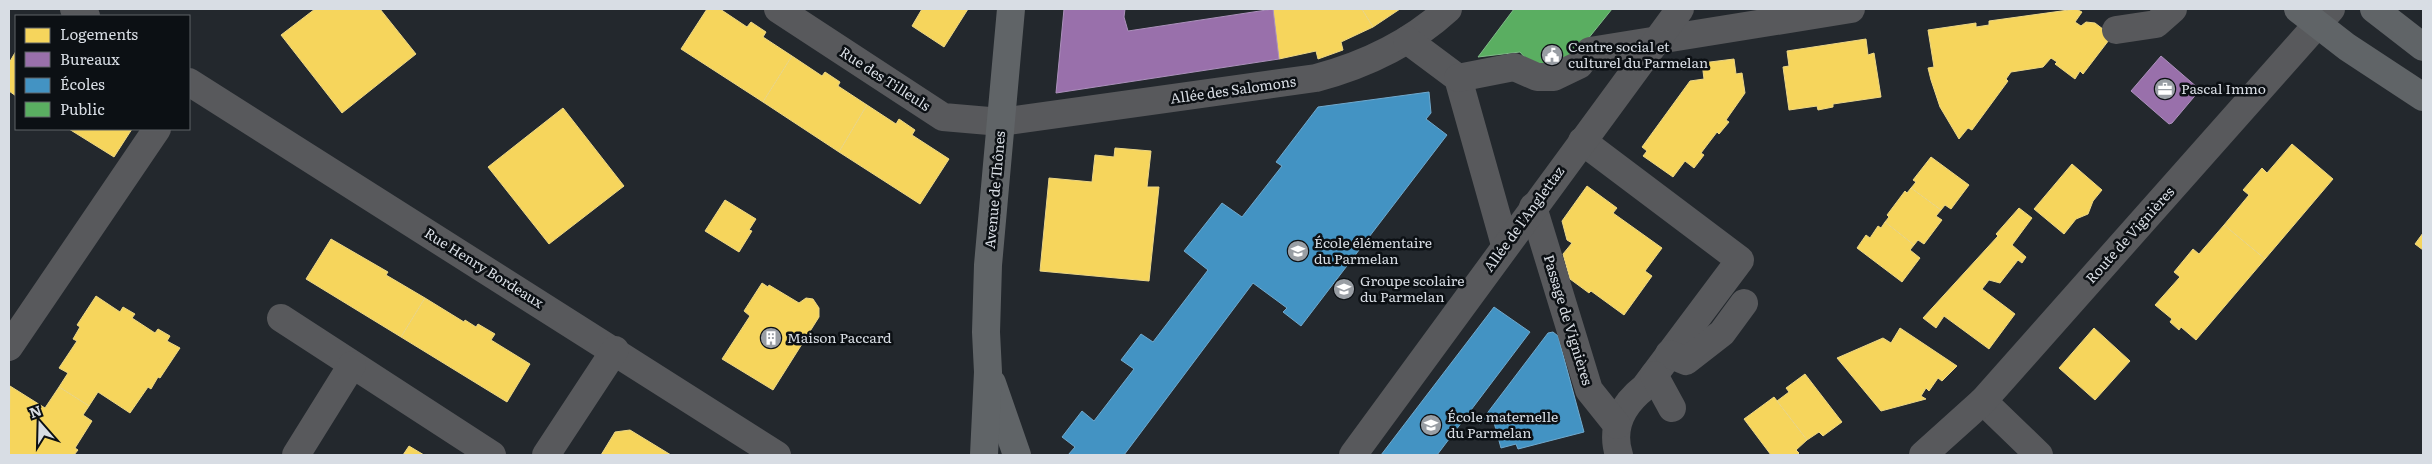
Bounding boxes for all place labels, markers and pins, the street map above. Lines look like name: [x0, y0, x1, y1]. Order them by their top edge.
place label: Centre social et culturel du Parmelan: [1568, 36, 1708, 72]
public building icon: Centre social et culturel du Parmelan: [1540, 43, 1564, 67]
office icon: Pascal Immo: [2153, 77, 2177, 101]
place label: Pascal Immo: [2181, 78, 2266, 98]
place label: École élémentaire du Parmelan: [1314, 232, 1432, 268]
school or university icon: École élémentaire du Parmelan: [1286, 239, 1310, 263]
place label: Groupe scolaire du Parmelan: [1360, 270, 1465, 306]
school or university icon: Groupe scolaire du Parmelan: [1332, 277, 1356, 301]
building icon: Maison Paccard: [759, 326, 783, 350]
place label: Maison Paccard: [787, 327, 892, 347]
place label: École maternelle du Parmelan: [1447, 406, 1558, 442]
school or university icon: École maternelle du Parmelan: [1419, 413, 1443, 437]

